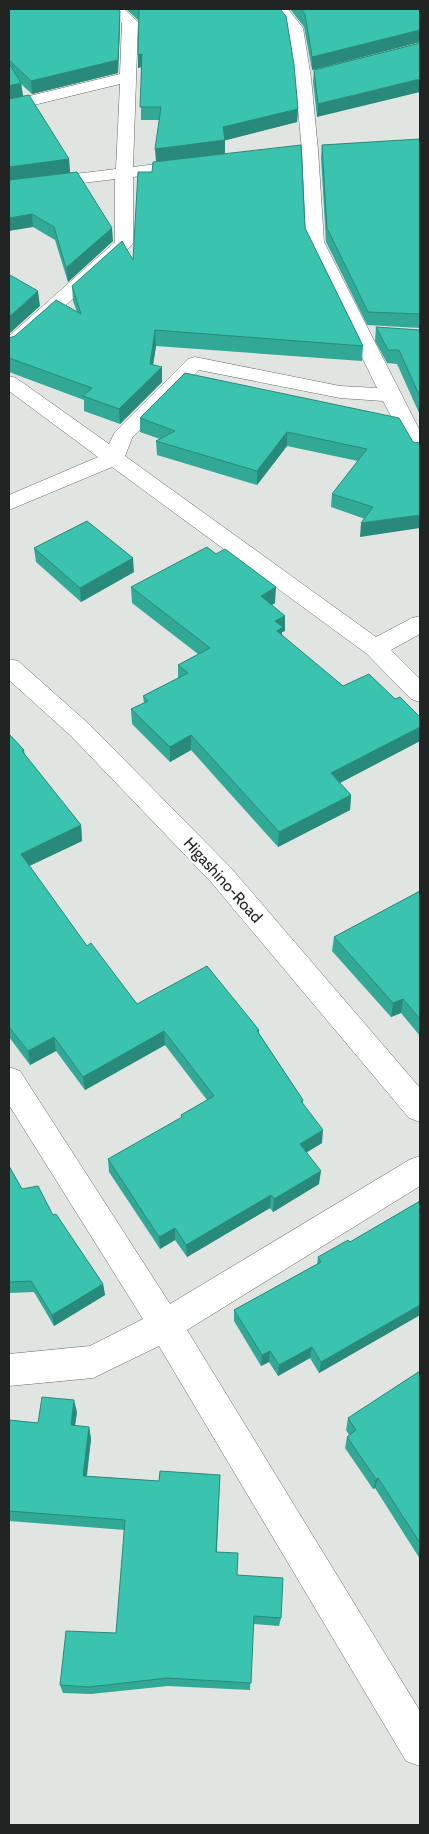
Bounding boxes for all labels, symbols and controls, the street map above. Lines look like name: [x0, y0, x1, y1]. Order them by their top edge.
street label: Higashino-Road: [180, 833, 266, 927]

